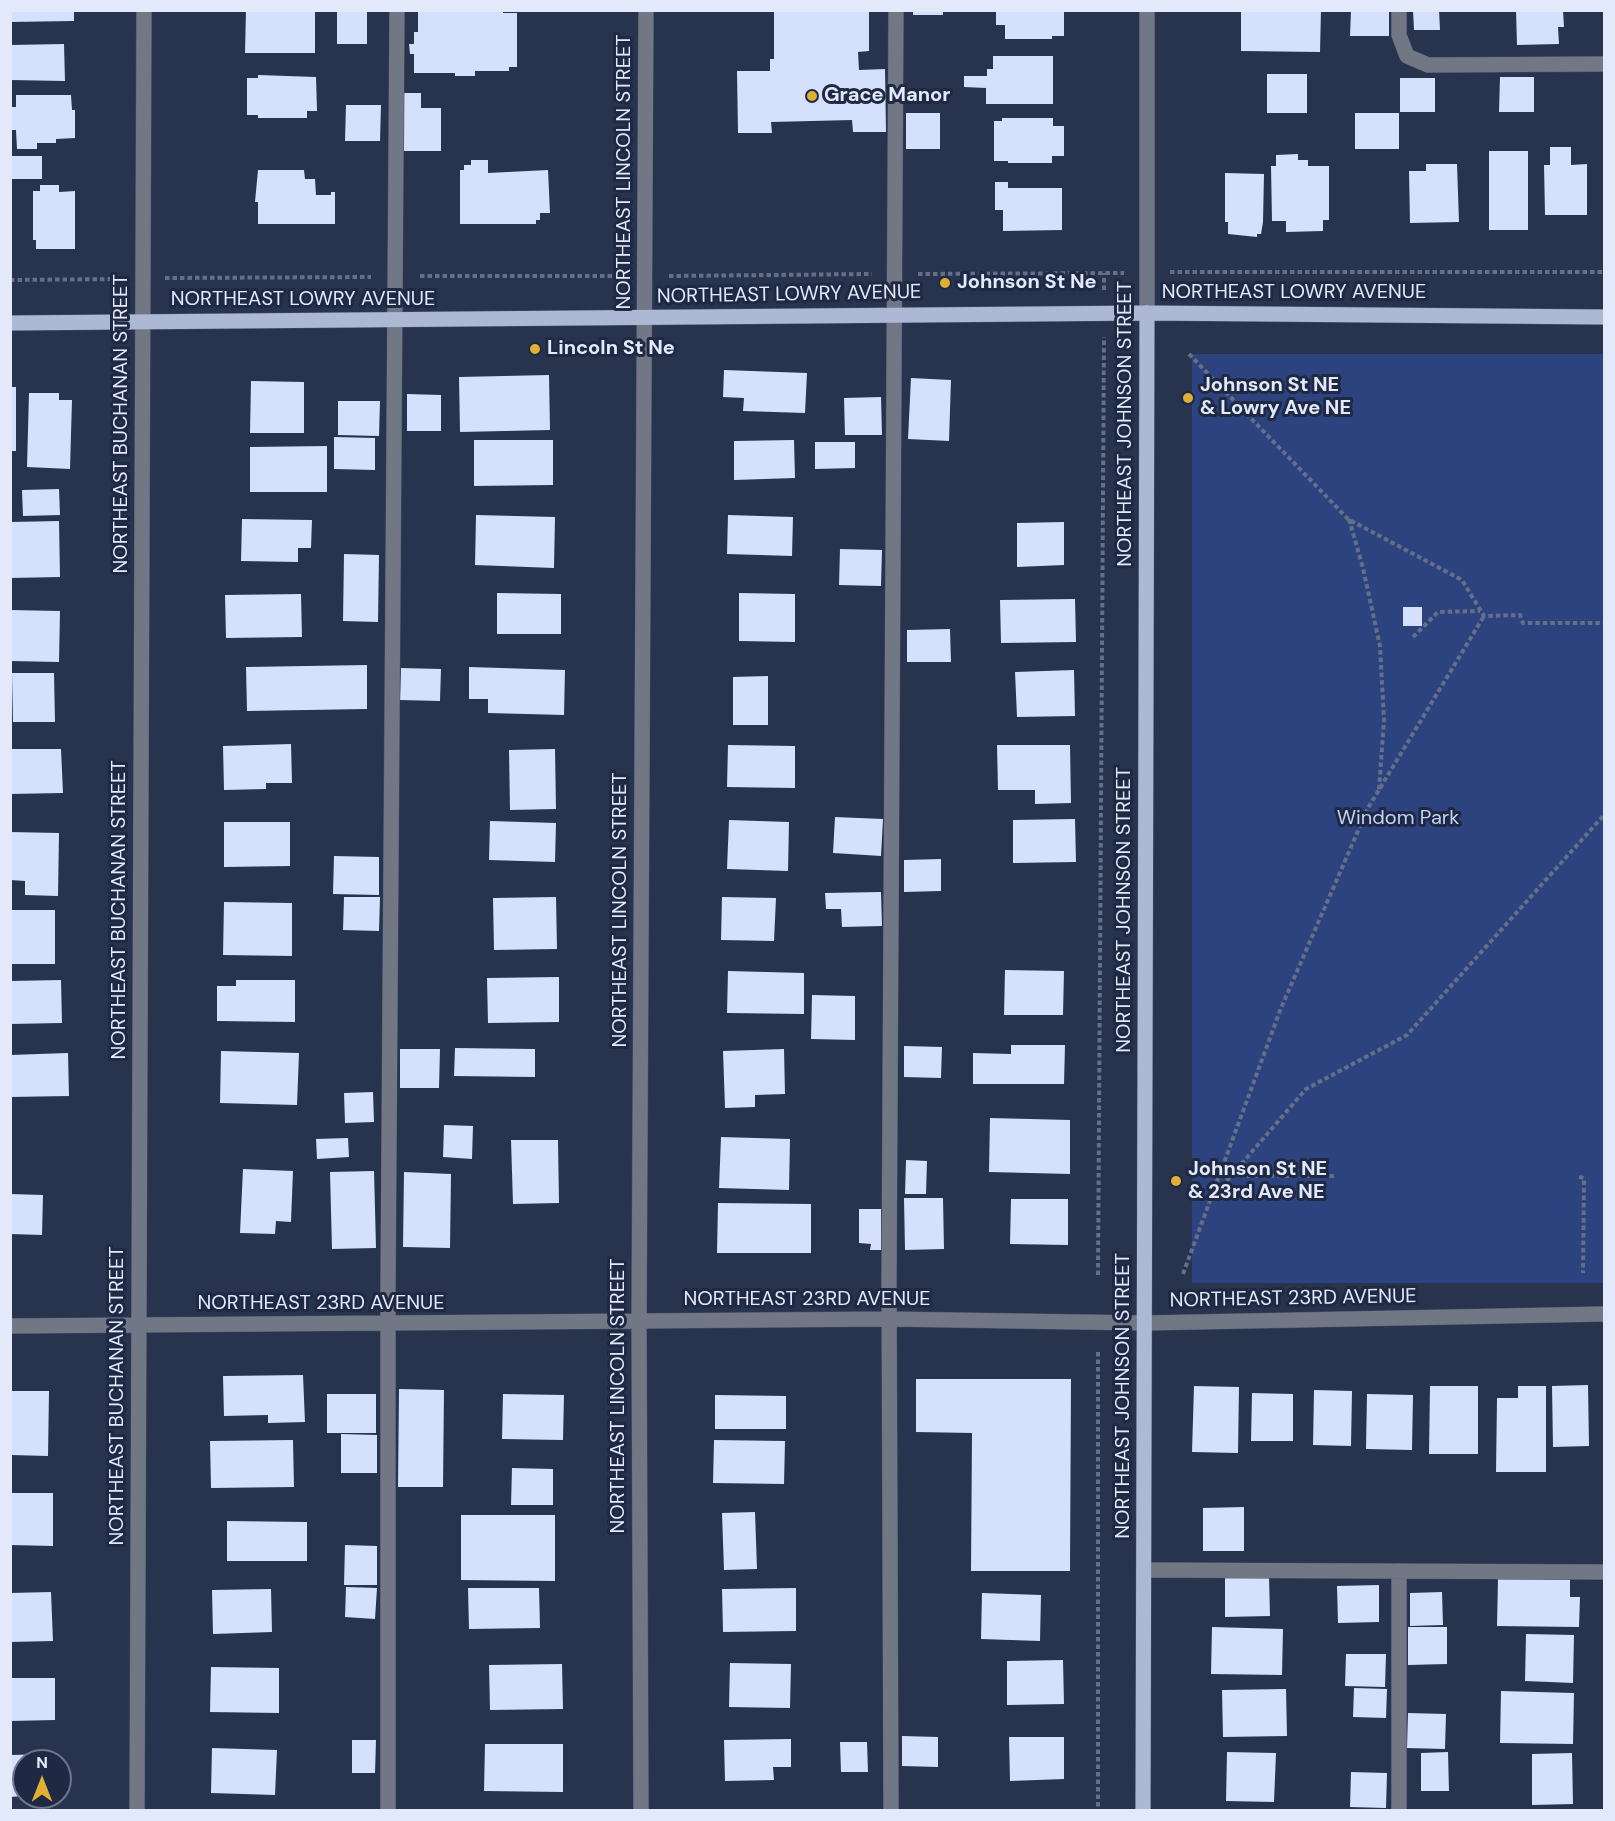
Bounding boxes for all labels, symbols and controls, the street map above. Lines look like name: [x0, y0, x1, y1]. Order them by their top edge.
street label: NORTHEAST LINCOLN STREET: [613, 34, 637, 310]
place label: Grace Manor: [824, 84, 950, 108]
marker: Grace Manor: [805, 89, 819, 103]
place label: Johnson St Ne: [957, 271, 1097, 295]
street label: NORTHEAST BUCHANAN STREET: [110, 274, 134, 574]
marker: Johnson St Ne: [938, 276, 952, 290]
street label: NORTHEAST LOWRY AVENUE: [657, 281, 921, 309]
street label: NORTHEAST JOHNSON STREET: [1114, 281, 1138, 567]
street label: NORTHEAST LOWRY AVENUE: [1162, 281, 1426, 305]
street label: NORTHEAST LOWRY AVENUE: [171, 288, 435, 312]
place label: Lincoln St Ne: [547, 337, 675, 361]
marker: Lincoln St Ne: [528, 342, 542, 356]
place label: Johnson St NE & Lowry Ave NE: [1200, 374, 1351, 421]
marker: Johnson St NE & Lowry Ave NE: [1181, 391, 1195, 405]
street label: NORTHEAST BUCHANAN STREET: [108, 760, 132, 1060]
street label: NORTHEAST JOHNSON STREET: [1113, 767, 1137, 1053]
street label: NORTHEAST LINCOLN STREET: [609, 772, 633, 1048]
park label: Windom Park: [1337, 807, 1459, 831]
place label: Johnson St NE & 23rd Ave NE: [1188, 1158, 1327, 1205]
marker: Johnson St NE & 23rd Ave NE: [1169, 1174, 1183, 1188]
street label: NORTHEAST BUCHANAN STREET: [106, 1246, 130, 1546]
street label: NORTHEAST JOHNSON STREET: [1112, 1253, 1136, 1539]
street label: NORTHEAST LINCOLN STREET: [607, 1258, 631, 1534]
street label: NORTHEAST 23RD AVENUE: [1169, 1285, 1417, 1313]
street label: NORTHEAST 23RD AVENUE: [684, 1288, 930, 1312]
street label: NORTHEAST 23RD AVENUE: [198, 1292, 444, 1316]
north arrow: [12, 1749, 72, 1809]
text: N: [36, 1752, 48, 1773]

